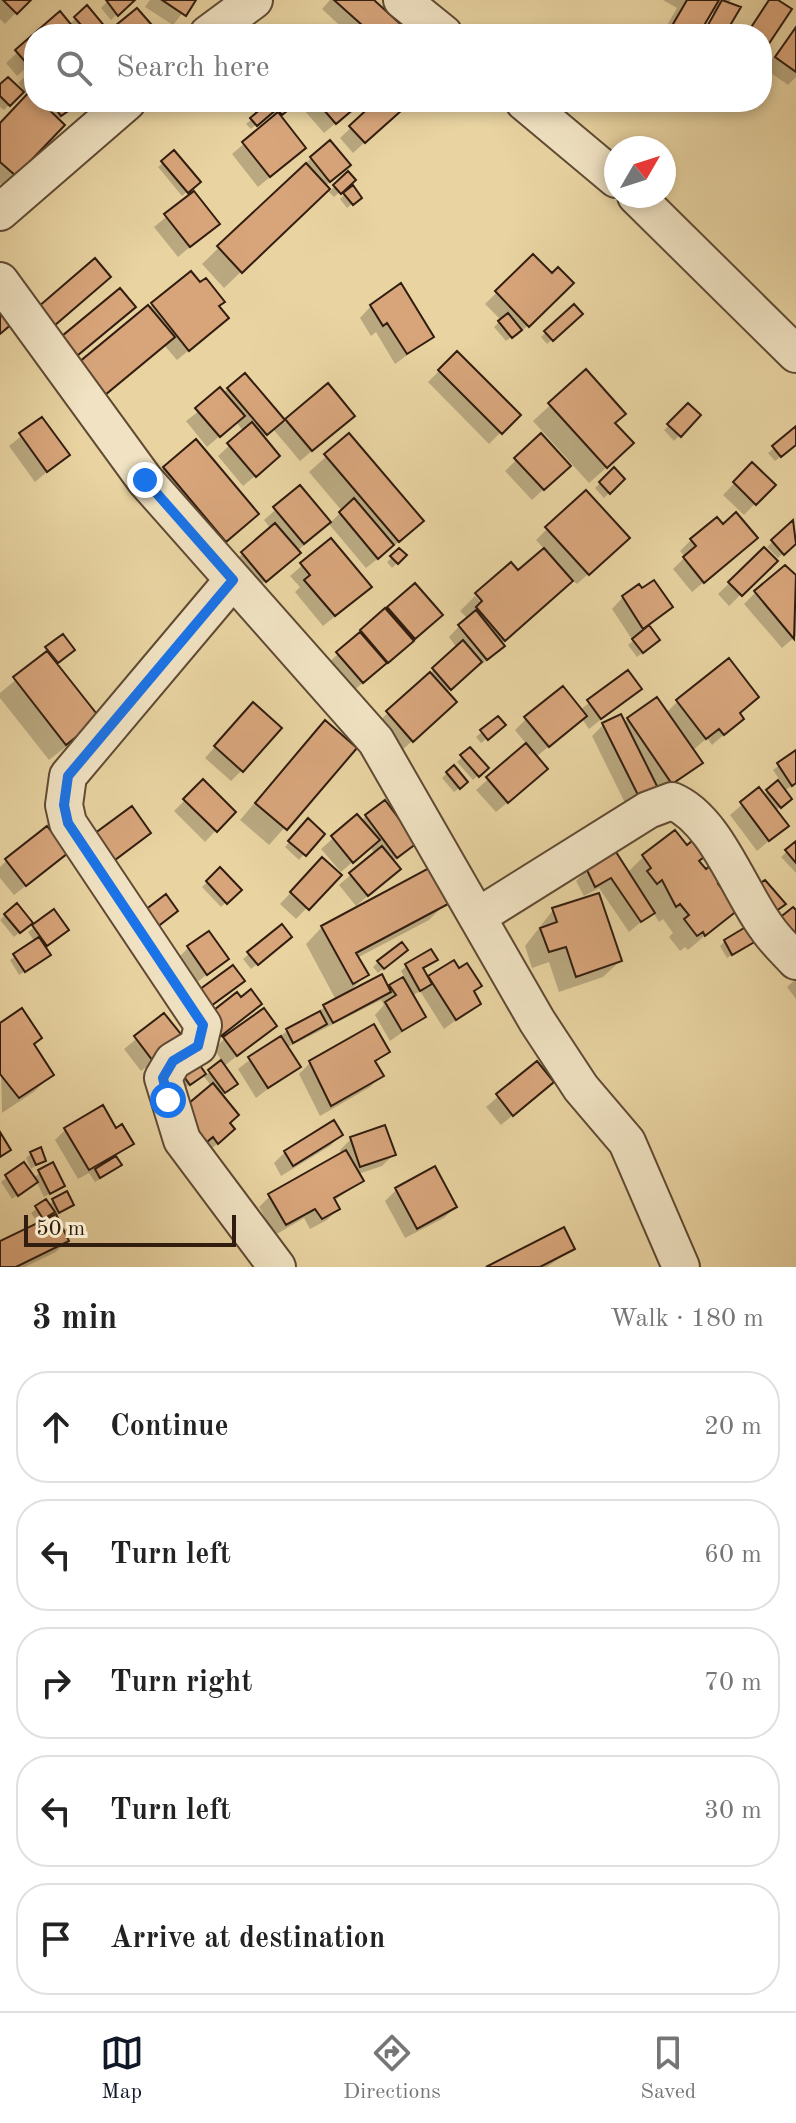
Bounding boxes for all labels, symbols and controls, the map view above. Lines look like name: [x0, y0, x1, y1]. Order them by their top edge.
search box: [24, 24, 772, 112]
icon: search: [52, 46, 96, 90]
text: Search here: [116, 53, 270, 83]
north arrow: [604, 136, 676, 208]
route end: [127, 462, 163, 498]
route start: [150, 1082, 186, 1118]
scale bar: [24, 1211, 236, 1247]
text: 50 m: [36, 1218, 85, 1240]
text: 3 min: [32, 1302, 117, 1336]
text: Walk · 180 m: [610, 1306, 764, 1332]
icon: ahead: [34, 1405, 78, 1449]
text: Continue: [110, 1412, 229, 1442]
text: 20 m: [704, 1414, 762, 1440]
icon: left: [34, 1533, 78, 1577]
text: Turn left: [110, 1540, 231, 1570]
text: 60 m: [704, 1542, 762, 1568]
icon: right: [34, 1661, 78, 1705]
text: Turn right: [110, 1668, 252, 1698]
text: 70 m: [704, 1670, 762, 1696]
icon: left: [34, 1789, 78, 1833]
text: Turn left: [110, 1796, 231, 1826]
text: 30 m: [704, 1798, 762, 1824]
icon: arrive: [34, 1917, 78, 1961]
text: Arrive at destination: [110, 1924, 385, 1954]
tab: Map: [100, 2031, 144, 2106]
tab: Directions: [343, 2031, 441, 2106]
tab: Saved: [640, 2031, 696, 2106]

